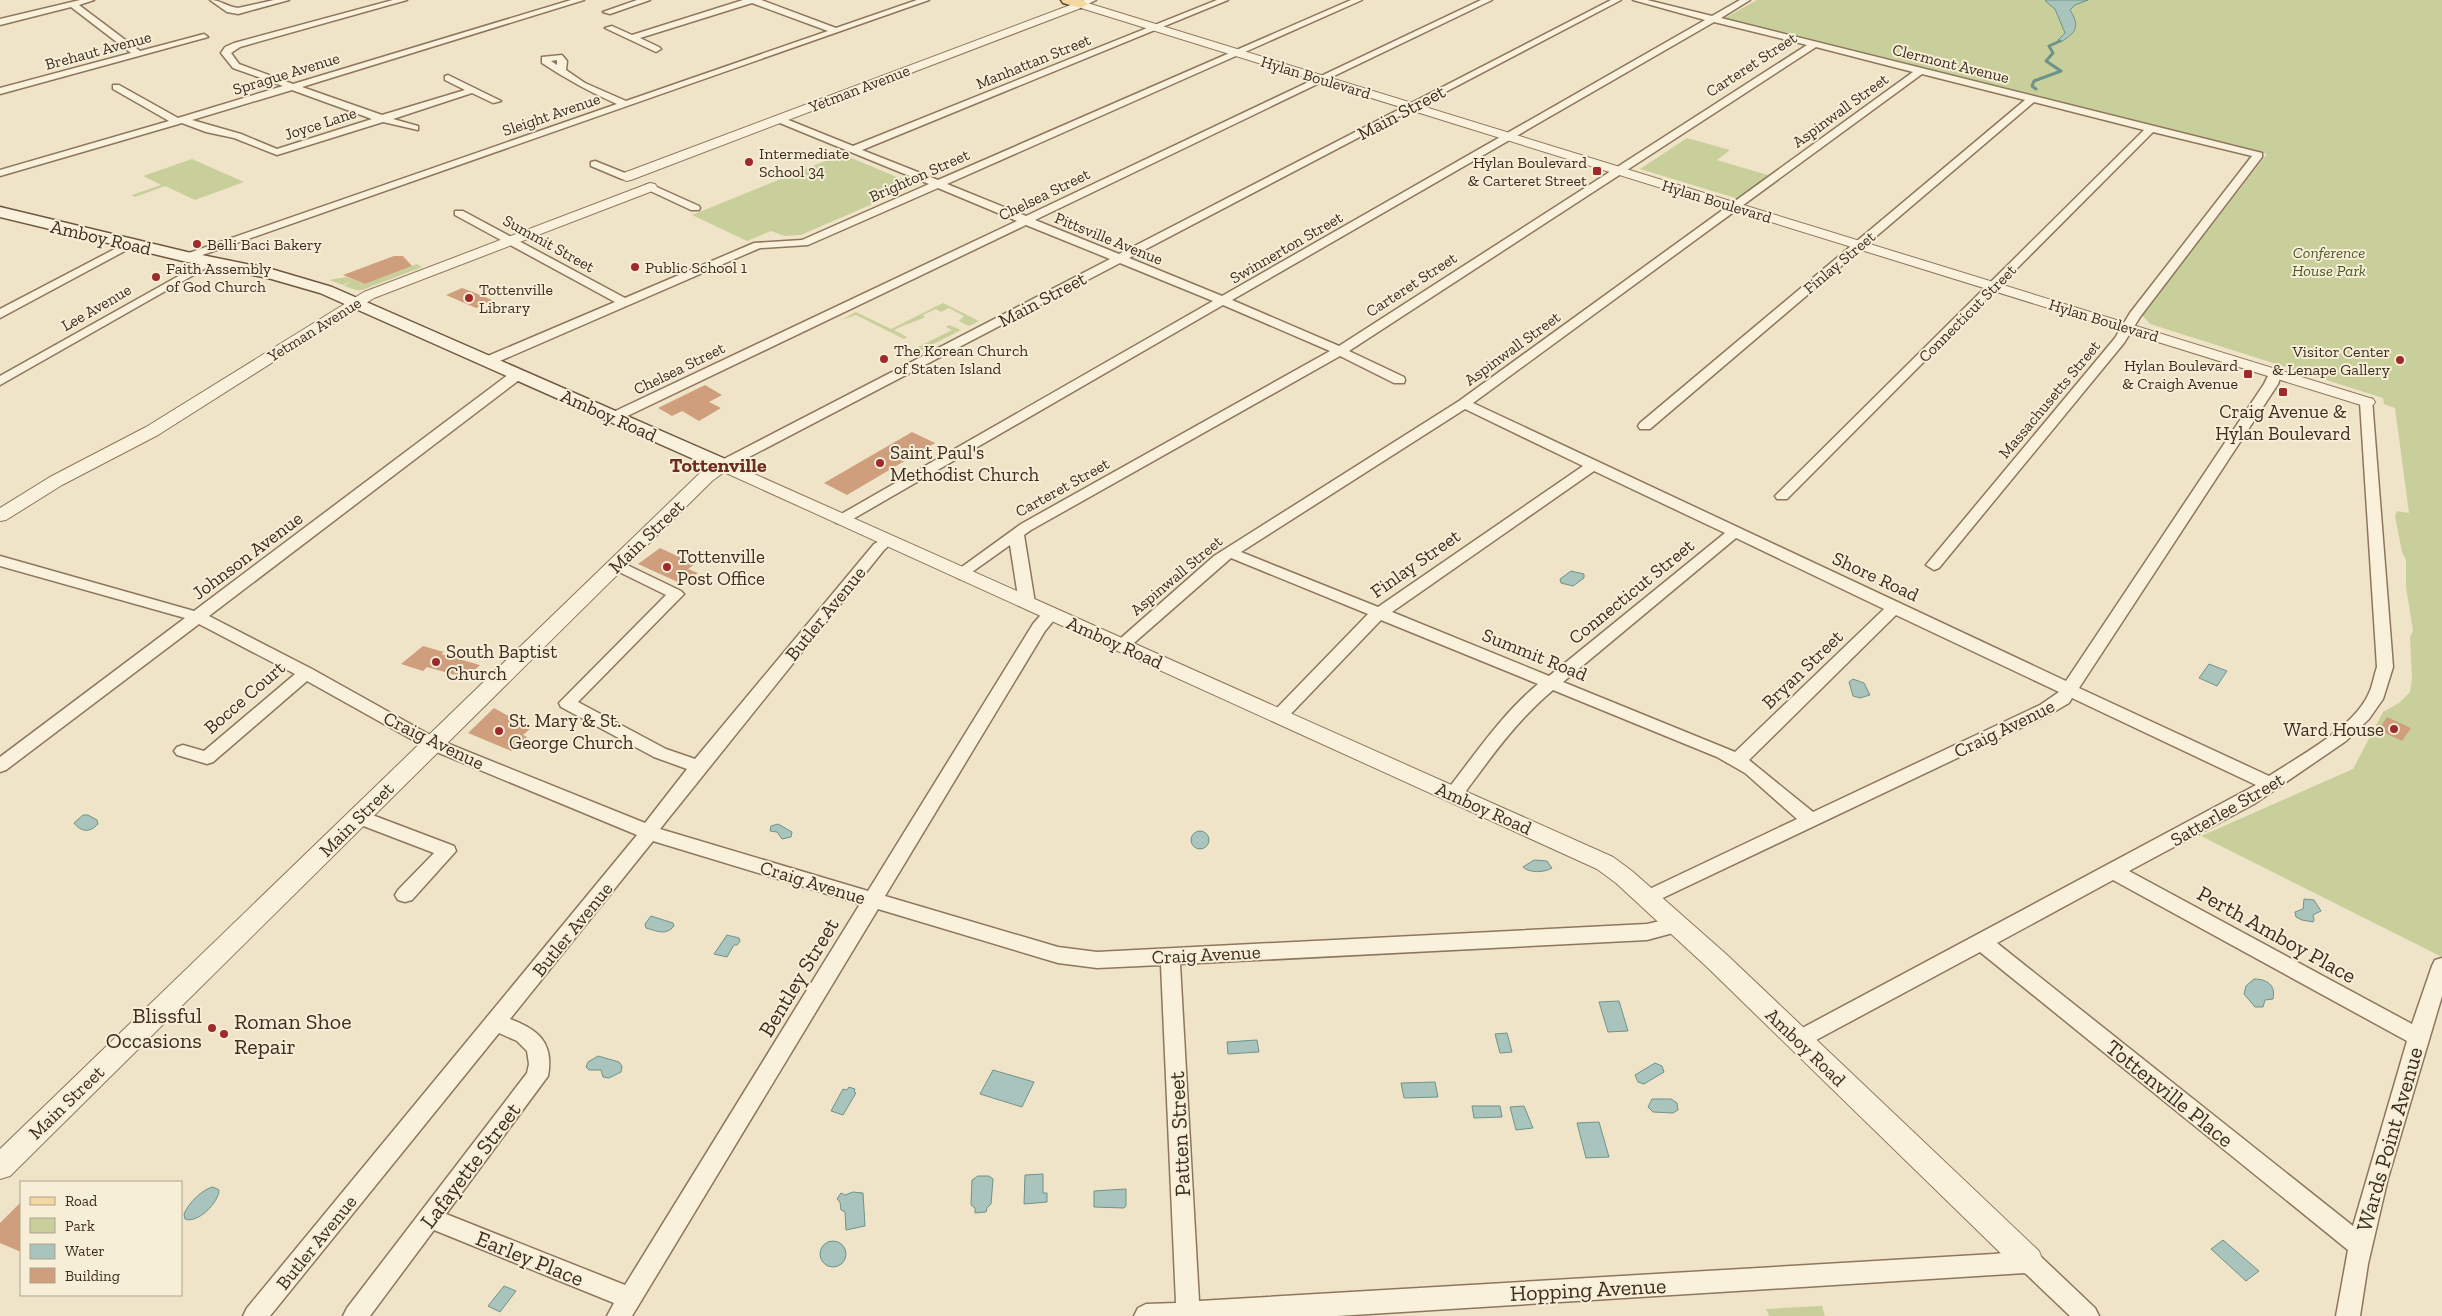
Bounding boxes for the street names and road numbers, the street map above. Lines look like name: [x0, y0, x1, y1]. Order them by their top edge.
street label: Brehaut Avenue: [43, 27, 153, 74]
street label: Carteret Street: [1702, 28, 1800, 101]
street label: Manhattan Street: [973, 30, 1093, 93]
street label: Clermont Avenue: [1890, 40, 2011, 87]
street label: Sprague Avenue: [230, 48, 342, 99]
street label: Hylan Boulevard: [1259, 52, 1373, 103]
street label: Yetman Avenue: [805, 61, 912, 117]
street label: Aspinwall Street: [1789, 69, 1892, 152]
street label: Main Street: [1353, 80, 1449, 145]
street label: Sleight Avenue: [500, 89, 603, 140]
street label: Joyce Lane: [282, 103, 359, 144]
street label: Brighton Street: [866, 145, 972, 206]
street label: Chelsea Street: [996, 164, 1093, 225]
street label: Hylan Boulevard: [1660, 176, 1774, 227]
street label: Swinnerton Street: [1227, 207, 1346, 287]
street label: Pittsville Avenue: [1052, 208, 1166, 269]
street label: Summit Street: [500, 211, 598, 276]
street label: Amboy Road: [48, 215, 154, 260]
street label: Finlay Street: [1800, 227, 1879, 298]
street label: Carteret Street: [1362, 248, 1460, 321]
street label: Connecticut Street: [1915, 261, 2020, 366]
street label: Main Street: [994, 267, 1090, 332]
street label: Lee Avenue: [58, 280, 135, 335]
street label: Yetman Avenue: [263, 293, 364, 366]
street label: Hylan Boulevard: [2047, 295, 2161, 346]
street label: Aspinwall Street: [1461, 307, 1564, 390]
street label: Massachusetts Street: [1995, 336, 2104, 462]
street label: Chelsea Street: [631, 338, 728, 399]
street label: Amboy Road: [557, 384, 661, 447]
street label: Carteret Street: [1012, 454, 1112, 521]
street label: Main Street: [604, 495, 689, 578]
street label: Johnson Avenue: [188, 506, 307, 604]
street label: Finlay Street: [1366, 524, 1465, 603]
street label: Aspinwall Street: [1127, 531, 1226, 619]
street label: Connecticut Street: [1564, 534, 1699, 649]
street label: Shore Road: [1829, 546, 1923, 607]
street label: Butler Avenue: [780, 561, 870, 665]
street label: Amboy Road: [1063, 611, 1167, 674]
street label: Summit Road: [1479, 623, 1591, 686]
street label: Bryan Street: [1757, 625, 1848, 714]
street label: Bocce Court: [199, 656, 290, 739]
street label: Craig Avenue: [1950, 694, 2058, 763]
street label: Craig Avenue: [380, 706, 488, 775]
street label: Satterlee Street: [2166, 768, 2288, 851]
street label: Main Street: [314, 777, 399, 862]
street label: Amboy Road: [1432, 777, 1536, 840]
street label: Craig Avenue: [757, 856, 868, 909]
street label: Butler Avenue: [527, 877, 617, 981]
street label: Perth Amboy Place: [2193, 880, 2361, 989]
street label: Bentley Street: [752, 912, 845, 1042]
street label: Craig Avenue: [1151, 940, 1261, 969]
street label: Amboy Road: [1761, 1003, 1851, 1092]
street label: Tottenville Place: [2100, 1034, 2239, 1153]
street label: Wards Point Avenue: [2350, 1044, 2429, 1234]
street label: Main Street: [24, 1061, 109, 1144]
street label: Patten Street: [1163, 1070, 1196, 1197]
street label: Lafayette Street: [414, 1096, 527, 1234]
street label: Butler Avenue: [271, 1190, 361, 1294]
street label: Earley Place: [472, 1225, 588, 1292]
street label: Hopping Avenue: [1509, 1272, 1667, 1307]

